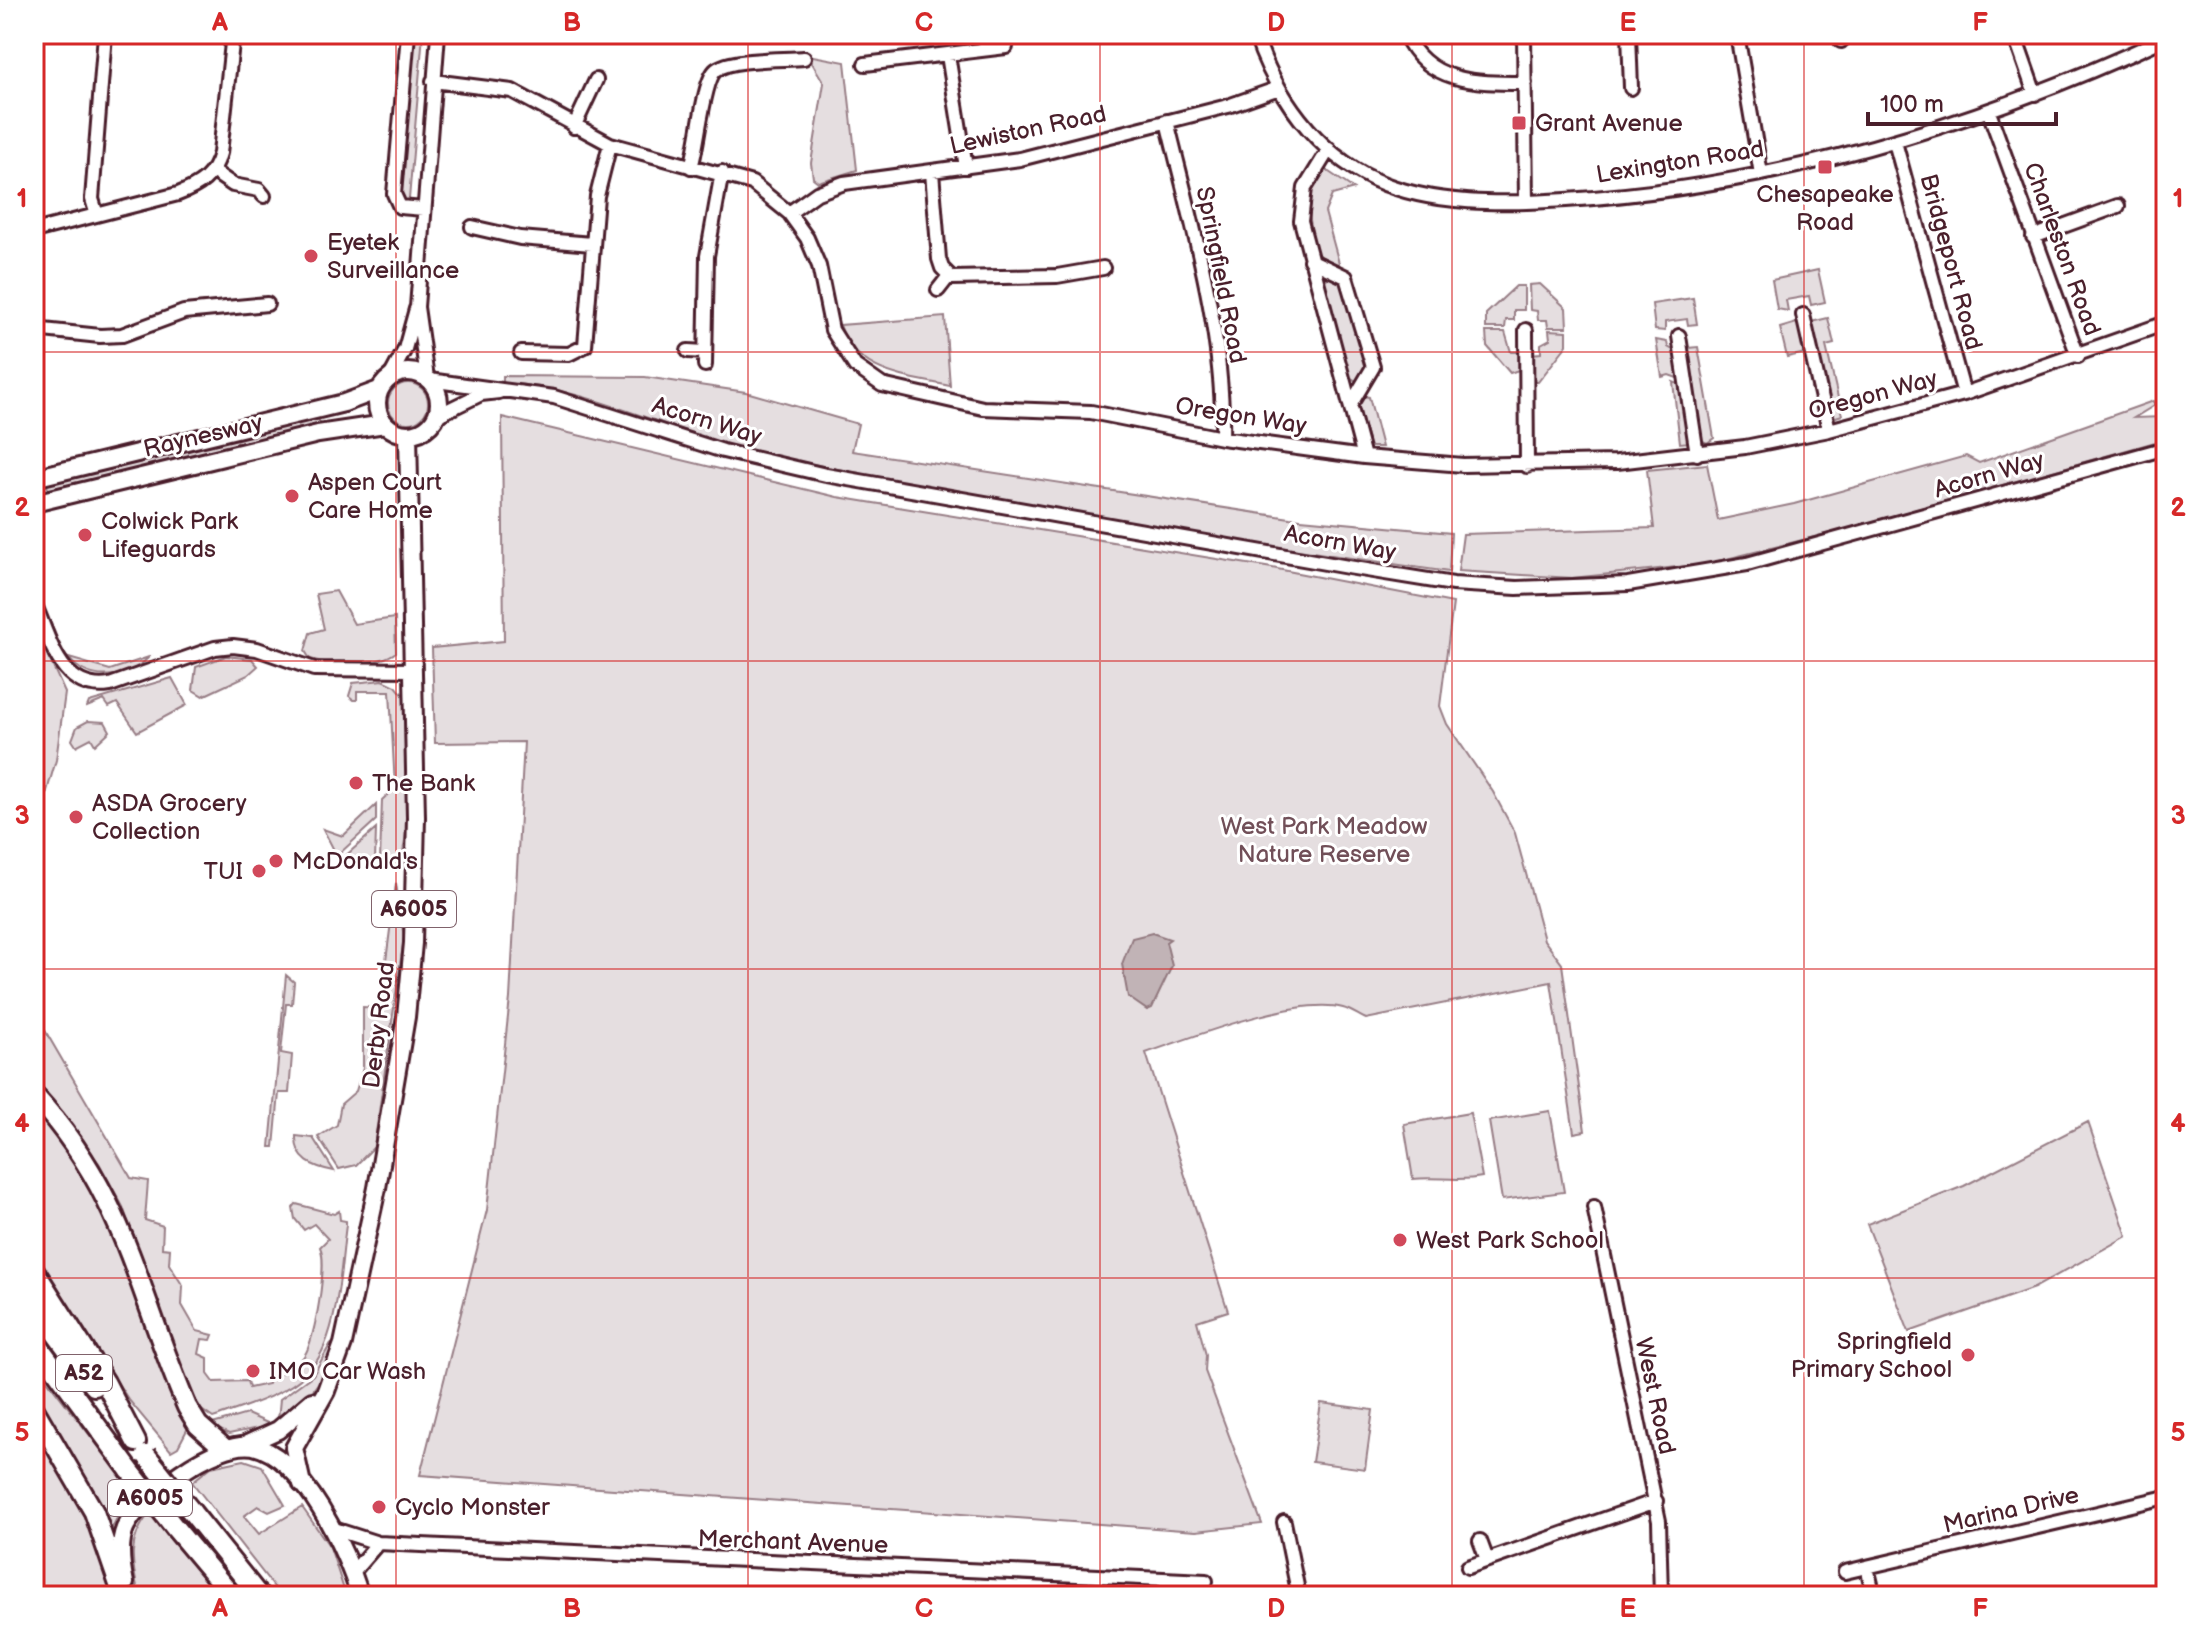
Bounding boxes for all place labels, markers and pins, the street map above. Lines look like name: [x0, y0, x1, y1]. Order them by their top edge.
place label: Grant Avenue: [1535, 109, 1683, 138]
marker: Grant Avenue: [1510, 114, 1528, 132]
marker: Chesapeake Road: [1816, 158, 1834, 176]
place label: Chesapeake Road: [1756, 180, 1894, 237]
place label: Eyetek Surveillance: [327, 228, 459, 285]
marker: Eyetek Surveillance: [302, 247, 320, 265]
place label: Aspen Court Care Home: [308, 468, 443, 525]
marker: Aspen Court Care Home: [283, 487, 301, 505]
place label: Colwick Park Lifeguards: [101, 507, 238, 564]
marker: Colwick Park Lifeguards: [76, 526, 94, 544]
place label: The Bank: [372, 769, 475, 798]
marker: The Bank: [347, 774, 365, 792]
place label: ASDA Grocery Collection: [92, 789, 247, 846]
marker: ASDA Grocery Collection: [67, 808, 85, 826]
place label: McDonald's: [292, 847, 418, 876]
marker: McDonald's: [267, 852, 285, 870]
place label: TUI: [204, 857, 243, 886]
marker: TUI: [250, 862, 268, 880]
place label: West Park School: [1416, 1226, 1604, 1255]
marker: West Park School: [1391, 1231, 1409, 1249]
place label: Springfield Primary School: [1791, 1327, 1952, 1384]
marker: Springfield Primary School: [1959, 1346, 1977, 1364]
place label: IMO Car Wash: [269, 1357, 426, 1386]
marker: IMO Car Wash: [244, 1362, 262, 1380]
place label: Cyclo Monster: [395, 1493, 550, 1522]
marker: Cyclo Monster: [370, 1498, 388, 1516]

